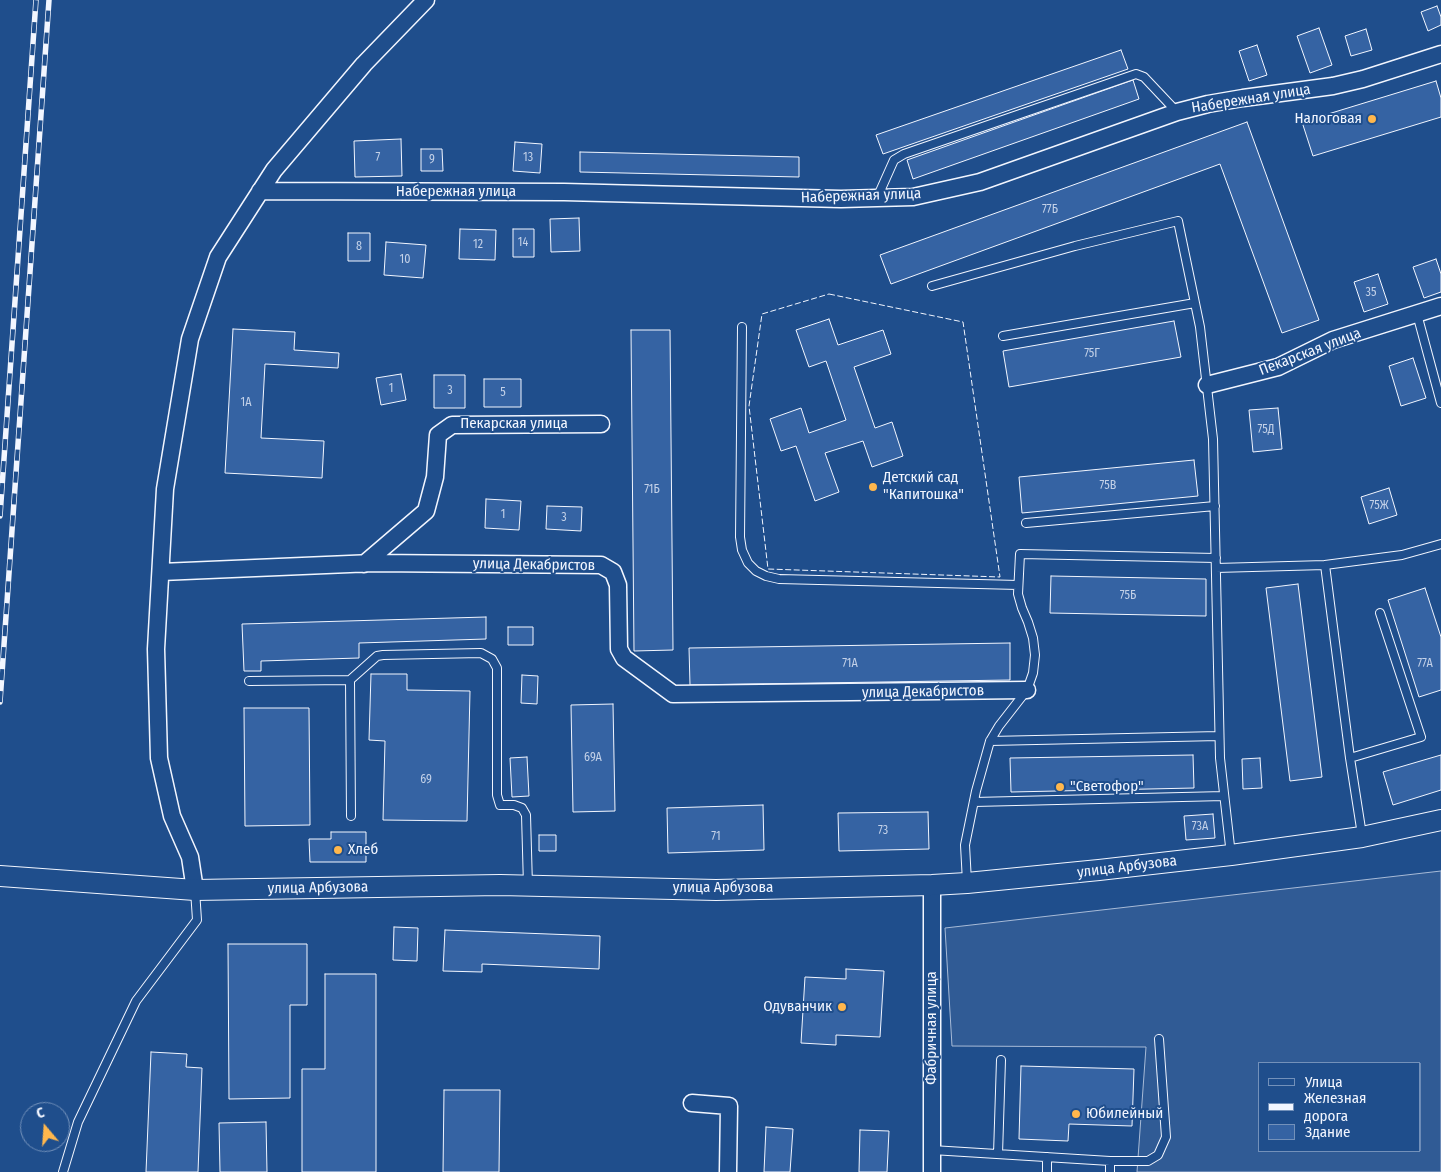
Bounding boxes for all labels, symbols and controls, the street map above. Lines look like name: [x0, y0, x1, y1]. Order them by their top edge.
street label: Набережная улица: [1190, 81, 1312, 117]
place label: Налоговая: [1294, 110, 1362, 128]
marker: Налоговая: [1366, 113, 1378, 125]
house number: 7: [376, 151, 380, 165]
house number: 13: [523, 151, 533, 165]
house number: 9: [429, 153, 435, 167]
street label: Набережная улица: [396, 183, 516, 201]
street label: Набережная улица: [801, 185, 921, 207]
house number: 77Б: [1042, 203, 1058, 217]
house number: 14: [518, 236, 528, 250]
house number: 12: [473, 238, 483, 252]
house number: 8: [356, 240, 362, 254]
house number: 10: [400, 253, 410, 267]
house number: 35: [1366, 286, 1376, 300]
street label: Пекарская улица: [1256, 324, 1364, 380]
house number: 75Г: [1084, 347, 1100, 361]
house number: 1: [389, 382, 393, 396]
house number: 3: [447, 384, 453, 398]
house number: 5: [500, 386, 506, 400]
house number: 1А: [241, 396, 251, 410]
street label: Пекарская улица: [460, 415, 568, 433]
house number: 75Д: [1258, 423, 1274, 437]
place label: Детский сад "Капитошка": [883, 469, 964, 504]
house number: 75В: [1100, 479, 1116, 493]
marker: Детский сад "Капитошка": [867, 481, 879, 493]
house number: 71Б: [644, 483, 660, 497]
house number: 75Ж: [1369, 499, 1389, 513]
house number: 1: [501, 508, 505, 522]
house number: 3: [561, 511, 567, 525]
street label: улица Декабристов: [473, 555, 595, 575]
house number: 75Б: [1120, 589, 1136, 603]
house number: 71А: [842, 657, 858, 671]
house number: 77А: [1417, 657, 1433, 671]
street label: улица Декабристов: [862, 682, 984, 702]
house number: 69А: [584, 751, 602, 765]
house number: 69: [420, 773, 432, 787]
place label: "Светофор": [1070, 778, 1144, 796]
marker: "Светофор": [1054, 781, 1066, 793]
house number: 73А: [1192, 820, 1208, 834]
house number: 73: [878, 824, 888, 838]
house number: 71: [711, 830, 721, 844]
place label: Хлеб: [348, 841, 378, 859]
marker: Хлеб: [332, 844, 344, 856]
street label: улица Арбузова: [1076, 852, 1178, 882]
street label: улица Арбузова: [268, 878, 368, 898]
street label: улица Арбузова: [673, 879, 773, 897]
street label: Фабричная улица: [923, 971, 941, 1085]
place label: Одуванчик: [763, 998, 832, 1016]
marker: Одуванчик: [836, 1001, 848, 1013]
legend: [1258, 1062, 1421, 1152]
text: Улица: [1305, 1073, 1343, 1091]
text: Железная дорога: [1304, 1089, 1366, 1125]
north arrow: [20, 1102, 70, 1152]
text: С: [34, 1104, 47, 1122]
place label: Юбилейный: [1086, 1105, 1163, 1123]
marker: Юбилейный: [1070, 1108, 1082, 1120]
text: Здание: [1305, 1123, 1351, 1141]

